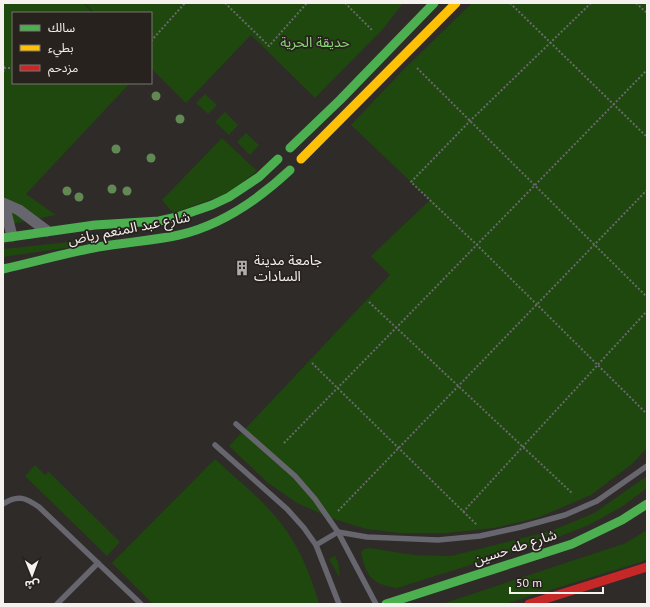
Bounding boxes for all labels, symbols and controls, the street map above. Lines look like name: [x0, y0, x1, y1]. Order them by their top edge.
legend: [12, 12, 152, 84]
text: سالك: [48, 20, 75, 35]
park label: حديقة الحرية: [280, 33, 350, 51]
text: بطيء: [48, 40, 74, 58]
text: مزدحم: [48, 60, 78, 77]
street label: شارع عبد المنعم رياض: [66, 207, 192, 251]
place label: جامعة مدينة السادات: [254, 251, 322, 285]
building icon: جامعة مدينة السادات: [233, 259, 251, 277]
street label: شارع طه حسين: [471, 525, 560, 571]
north arrow: [12, 555, 52, 595]
scale bar: [510, 569, 603, 595]
text: 50 m: [516, 575, 542, 590]
text: ش: [25, 578, 40, 592]

